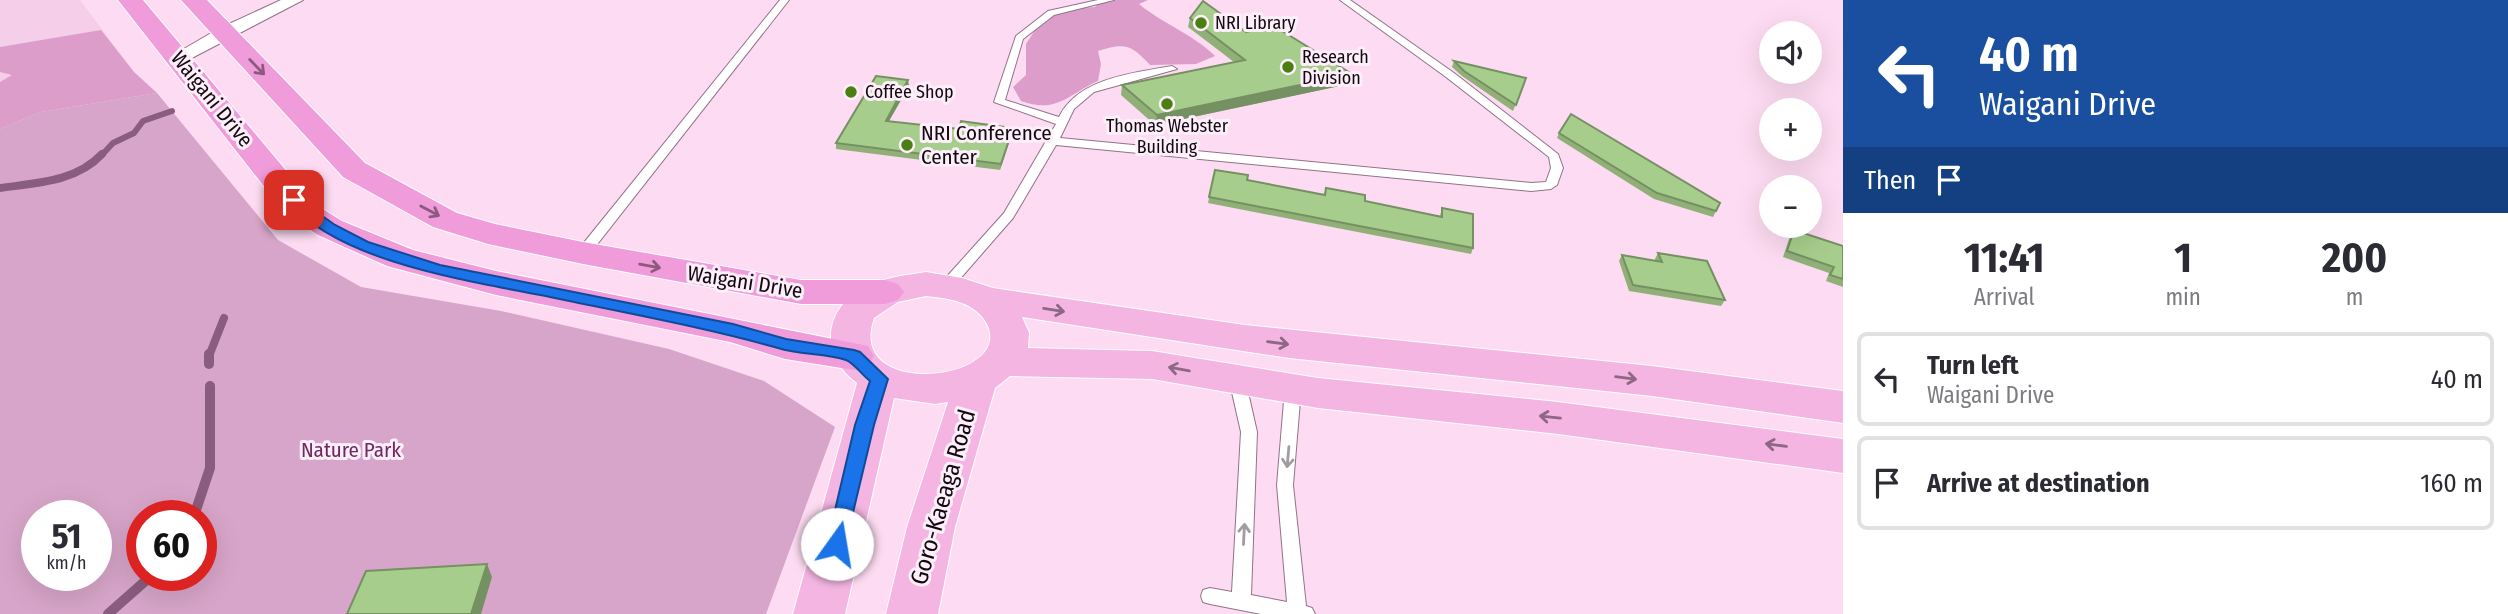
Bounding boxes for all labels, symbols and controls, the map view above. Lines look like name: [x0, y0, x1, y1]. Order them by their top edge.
place label: NRI Library: [1215, 12, 1296, 34]
marker: NRI Library: [1193, 15, 1209, 31]
map controls: [1759, 21, 1822, 238]
button: sound: [1759, 21, 1822, 84]
text: 40 m: [1979, 25, 2079, 84]
icon: left: [1864, 28, 1955, 119]
street label: Waigani Drive: [165, 46, 259, 152]
place label: Research Division: [1302, 46, 1369, 89]
one-way arrow: [249, 58, 266, 75]
marker: Research Division: [1280, 59, 1296, 75]
place label: Coffee Shop: [865, 81, 954, 103]
marker: Coffee Shop: [843, 84, 859, 100]
text: Waigani Drive: [1979, 85, 2156, 123]
marker: Thomas Webster Building: [1159, 96, 1175, 112]
button: +: [1759, 98, 1822, 161]
place label: Thomas Webster Building: [1106, 115, 1229, 158]
place label: NRI Conference Center: [921, 120, 1052, 170]
marker: NRI Conference Center: [899, 137, 915, 153]
icon: arrive: [1930, 161, 1968, 199]
text: Then: [1864, 165, 1916, 196]
pin: [264, 170, 324, 230]
button: −: [1759, 175, 1822, 238]
icon: arrive: [275, 181, 313, 219]
one-way arrow: [419, 205, 439, 219]
text: 11:41: [1964, 233, 2045, 283]
text: 1: [2174, 233, 2192, 283]
text: 200: [2322, 233, 2387, 283]
one-way arrow: [638, 260, 661, 273]
street label: Waigani Drive: [686, 260, 804, 304]
text: Arrival: [1974, 283, 2035, 311]
text: min: [2165, 283, 2201, 311]
text: m: [2346, 283, 2363, 311]
one-way arrow: [1042, 304, 1065, 317]
one-way arrow: [1266, 337, 1288, 350]
text: Turn left: [1927, 350, 2019, 381]
icon: left: [1868, 360, 1906, 398]
one-way arrow: [1168, 362, 1191, 375]
text: 40 m: [2431, 364, 2483, 395]
one-way arrow: [1614, 372, 1637, 385]
text: Waigani Drive: [1927, 381, 2054, 409]
street label: Goro-Kaeaga Road: [905, 406, 981, 588]
one-way arrow: [1539, 410, 1562, 423]
park label: Nature Park: [301, 437, 401, 463]
one-way arrow: [1765, 438, 1787, 451]
one-way arrow: [1281, 445, 1294, 468]
icon: arrive: [1868, 464, 1906, 502]
text: Arrive at destination: [1927, 468, 2150, 499]
text: 160 m: [2420, 468, 2483, 499]
speed limit sign: 60: [126, 500, 217, 591]
position arrow: [800, 507, 874, 581]
text: 51: [51, 515, 82, 557]
one-way arrow: [1238, 523, 1251, 546]
text: km/h: [46, 552, 87, 574]

